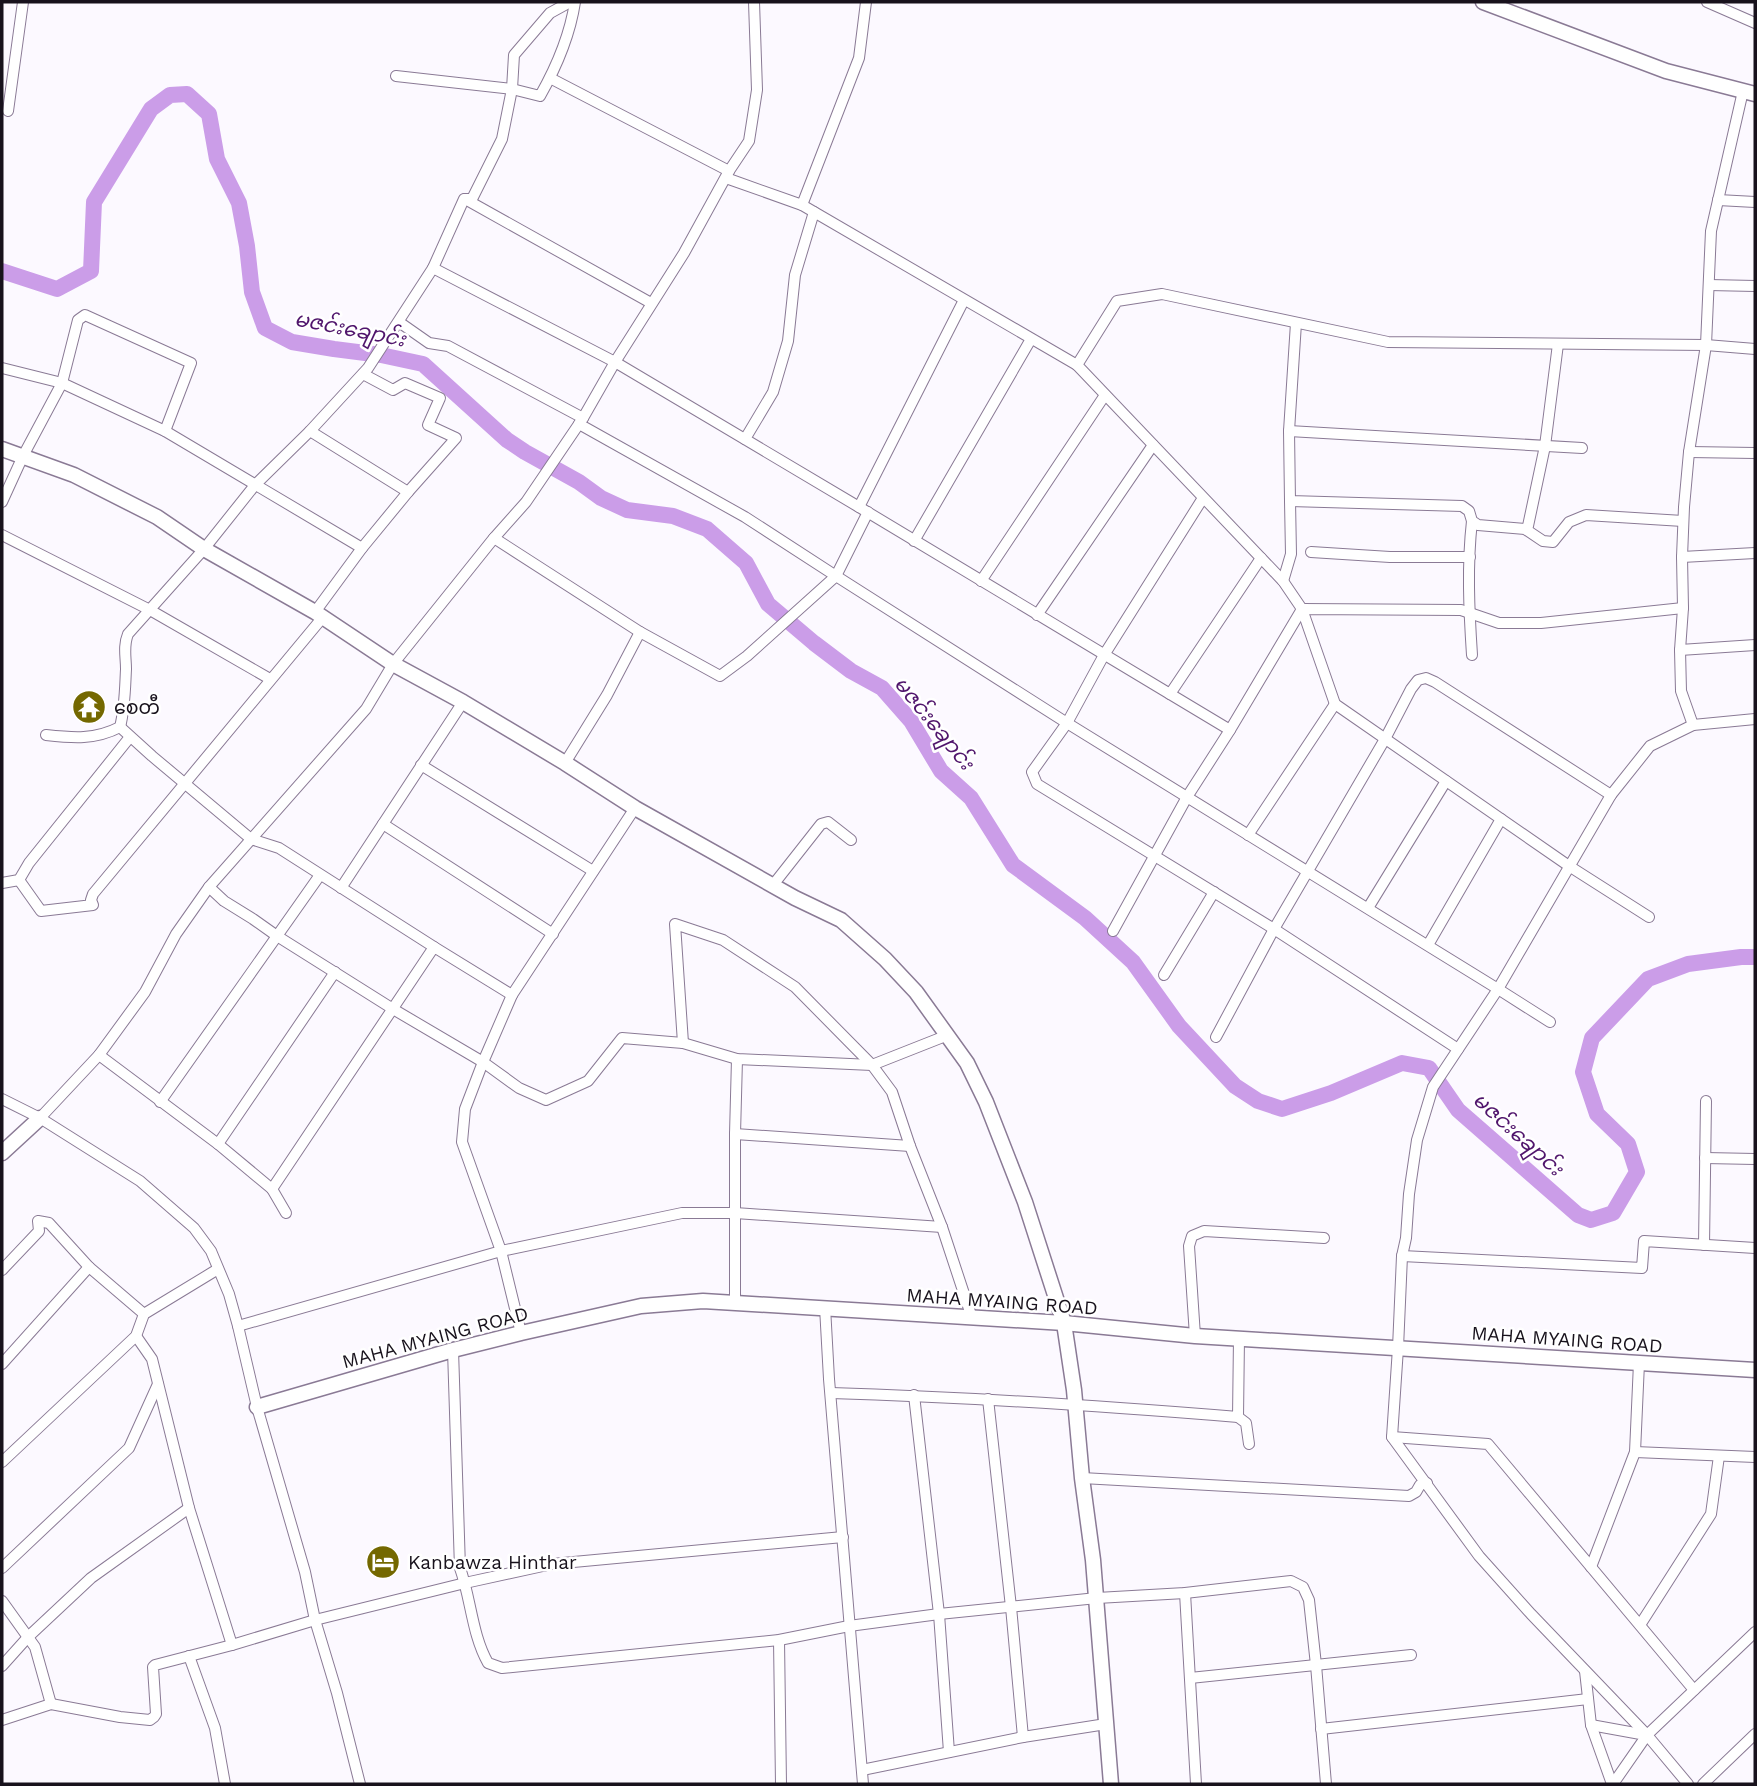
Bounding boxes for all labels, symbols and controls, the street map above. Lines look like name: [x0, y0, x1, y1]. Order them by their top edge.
water label: မဇင်းချောင်း: [292, 304, 410, 357]
water label: မဇင်းချောင်း: [885, 670, 982, 779]
temple icon: စေတီ: [70, 688, 108, 726]
place label: စေတီ: [114, 693, 160, 719]
water label: မဇင်းချောင်း: [1465, 1085, 1571, 1185]
street label: MAHA MYAING ROAD: [906, 1283, 1098, 1320]
street label: MAHA MYAING ROAD: [340, 1302, 531, 1373]
street label: MAHA MYAING ROAD: [1471, 1321, 1663, 1358]
hotel icon: Kanbawza Hinthar: [364, 1543, 402, 1581]
place label: Kanbawza Hinthar: [408, 1551, 577, 1574]

